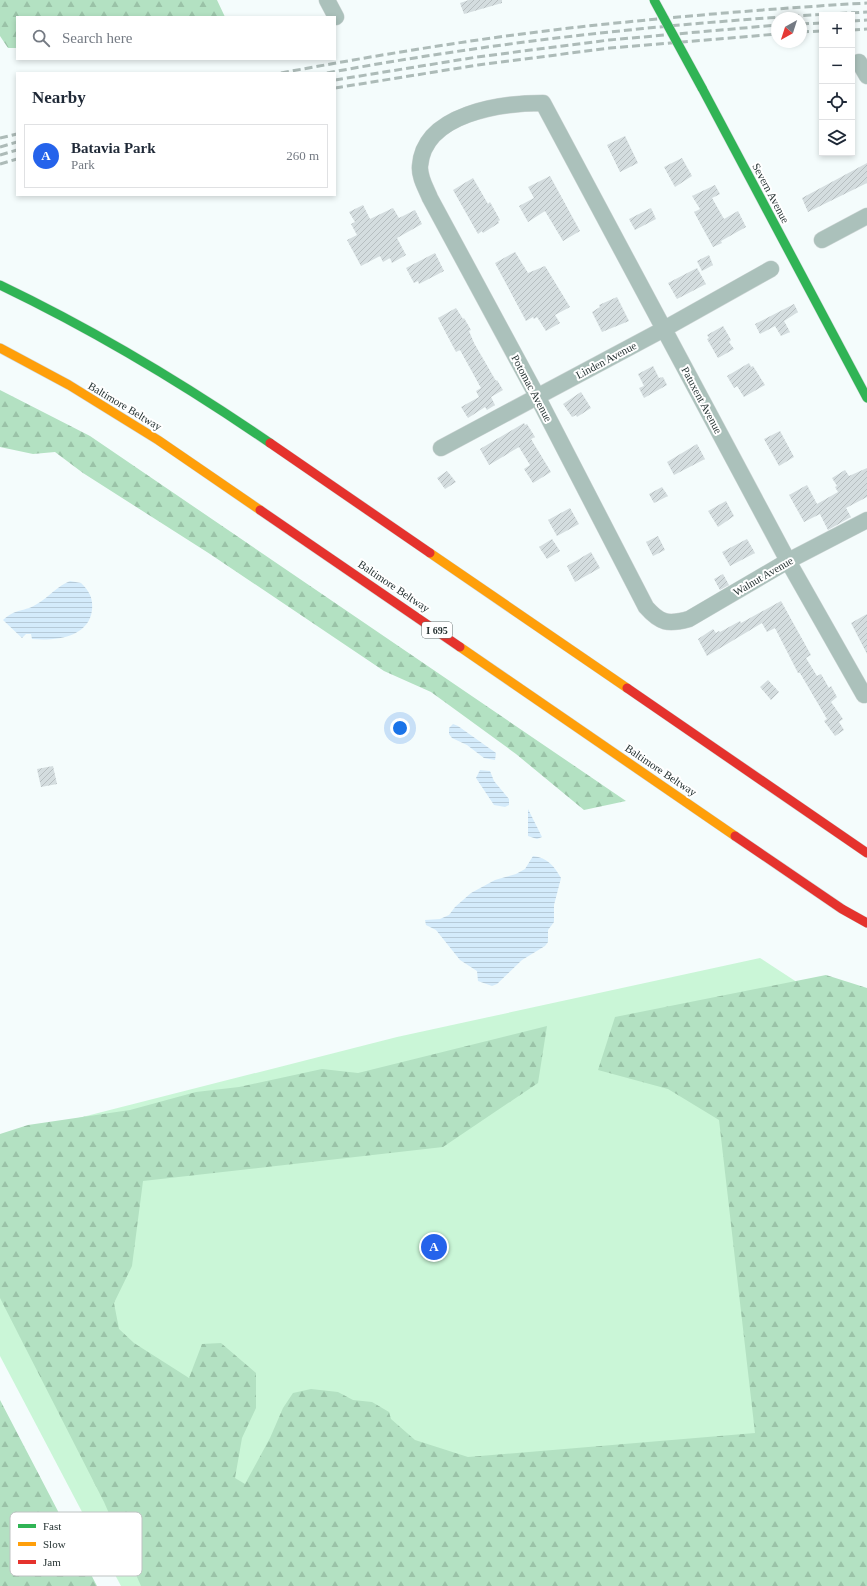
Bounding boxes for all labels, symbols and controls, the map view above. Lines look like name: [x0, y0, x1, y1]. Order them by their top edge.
north arrow: [771, 12, 807, 48]
map controls: [819, 12, 855, 156]
button: +: [819, 12, 855, 48]
search box: [16, 16, 336, 60]
icon: search: [30, 27, 52, 49]
text: Search here: [62, 30, 132, 46]
button: −: [819, 48, 855, 84]
button: locate: [819, 84, 855, 120]
text: Nearby: [32, 88, 86, 107]
button: layers: [819, 120, 855, 156]
text: Batavia Park: [71, 140, 156, 156]
text: A: [41, 148, 51, 163]
text: 260 m: [286, 148, 319, 163]
text: Park: [71, 157, 95, 172]
street label: Severn Avenue: [750, 161, 792, 225]
street label: Linden Avenue: [574, 339, 638, 381]
street label: Potomac Avenue: [509, 353, 555, 424]
street label: Patuxent Avenue: [679, 365, 725, 436]
street label: Baltimore Beltway: [86, 379, 164, 433]
street label: Walnut Avenue: [731, 554, 795, 598]
street label: Baltimore Beltway: [356, 558, 432, 615]
road number: I 695: [422, 622, 452, 638]
your location: [390, 718, 410, 738]
street label: Baltimore Beltway: [623, 742, 699, 799]
pin: A: [421, 1232, 447, 1262]
legend: [10, 1512, 142, 1576]
text: Fast: [43, 1520, 61, 1532]
text: Slow: [43, 1538, 66, 1550]
text: Jam: [43, 1556, 61, 1568]

